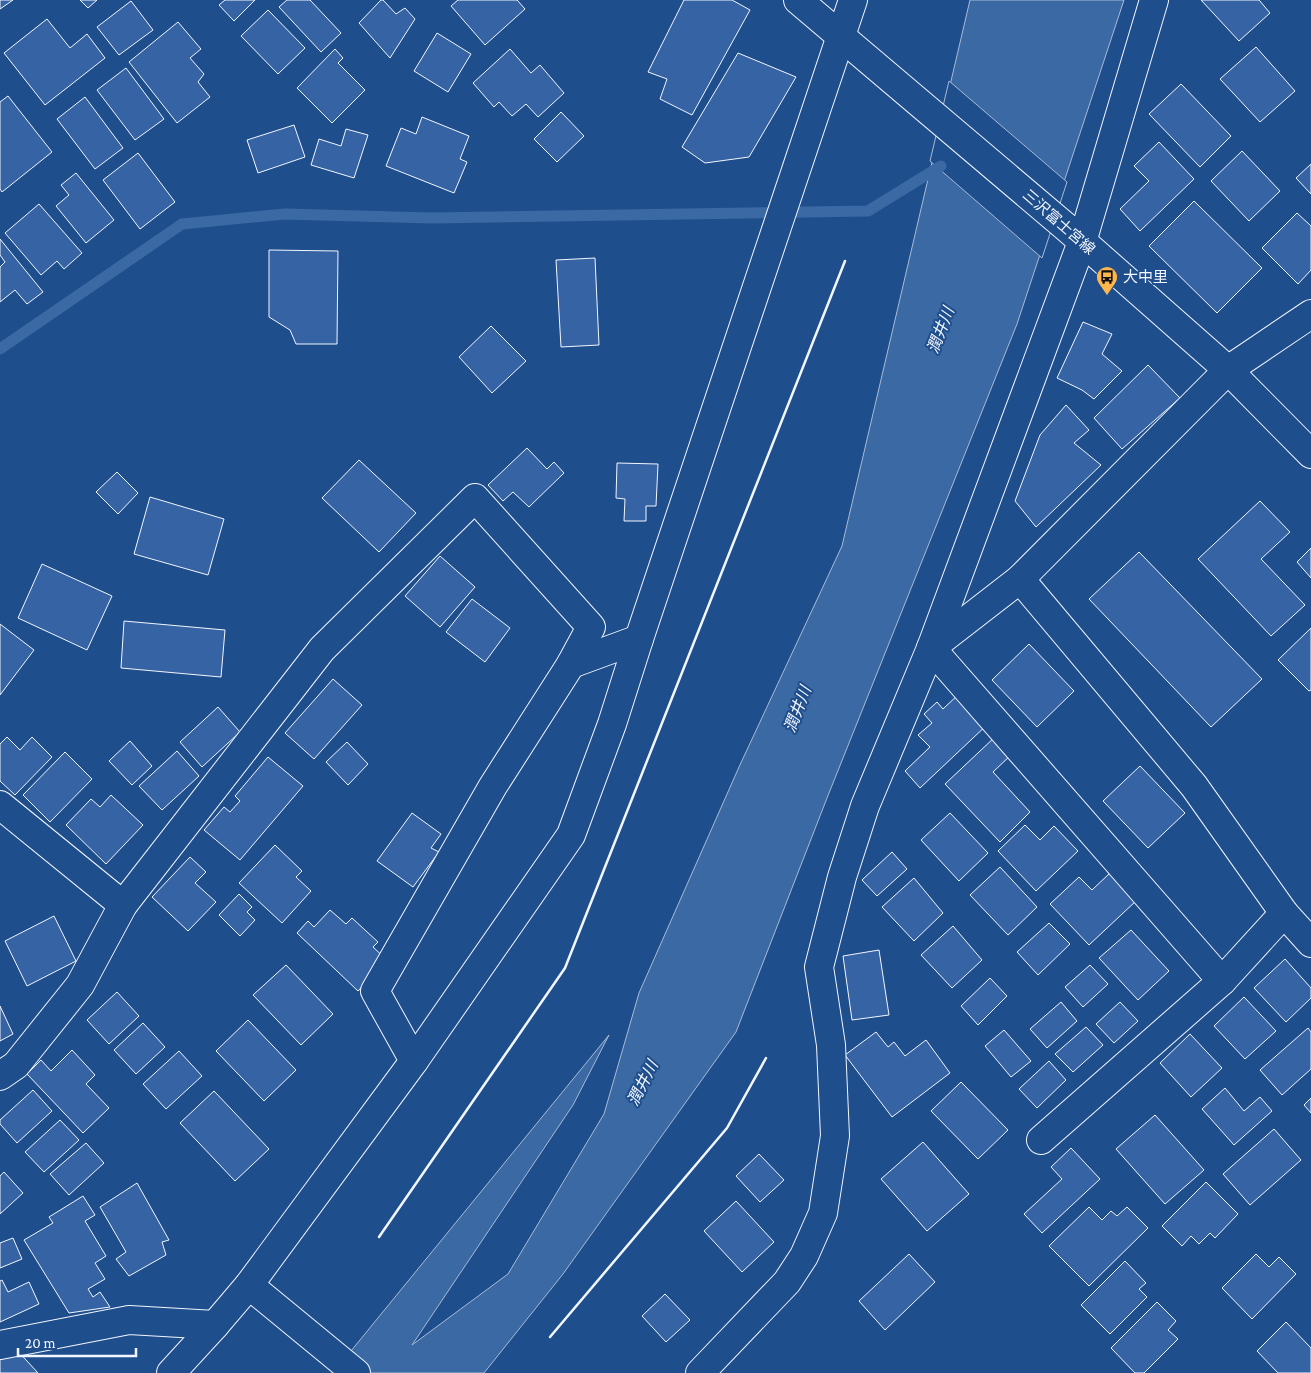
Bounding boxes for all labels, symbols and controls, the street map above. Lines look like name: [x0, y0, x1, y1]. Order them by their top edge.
street label: 三沢富士宮線: [1020, 186, 1098, 258]
bus stop icon: 大中里: [1095, 265, 1119, 296]
place label: 大中里: [1123, 269, 1168, 285]
water label: 潤井川: [924, 303, 958, 356]
water label: 潤井川: [781, 682, 815, 735]
water label: 潤井川: [624, 1056, 662, 1108]
scale bar: [18, 1326, 135, 1358]
text: 20 m: [25, 1335, 56, 1351]

